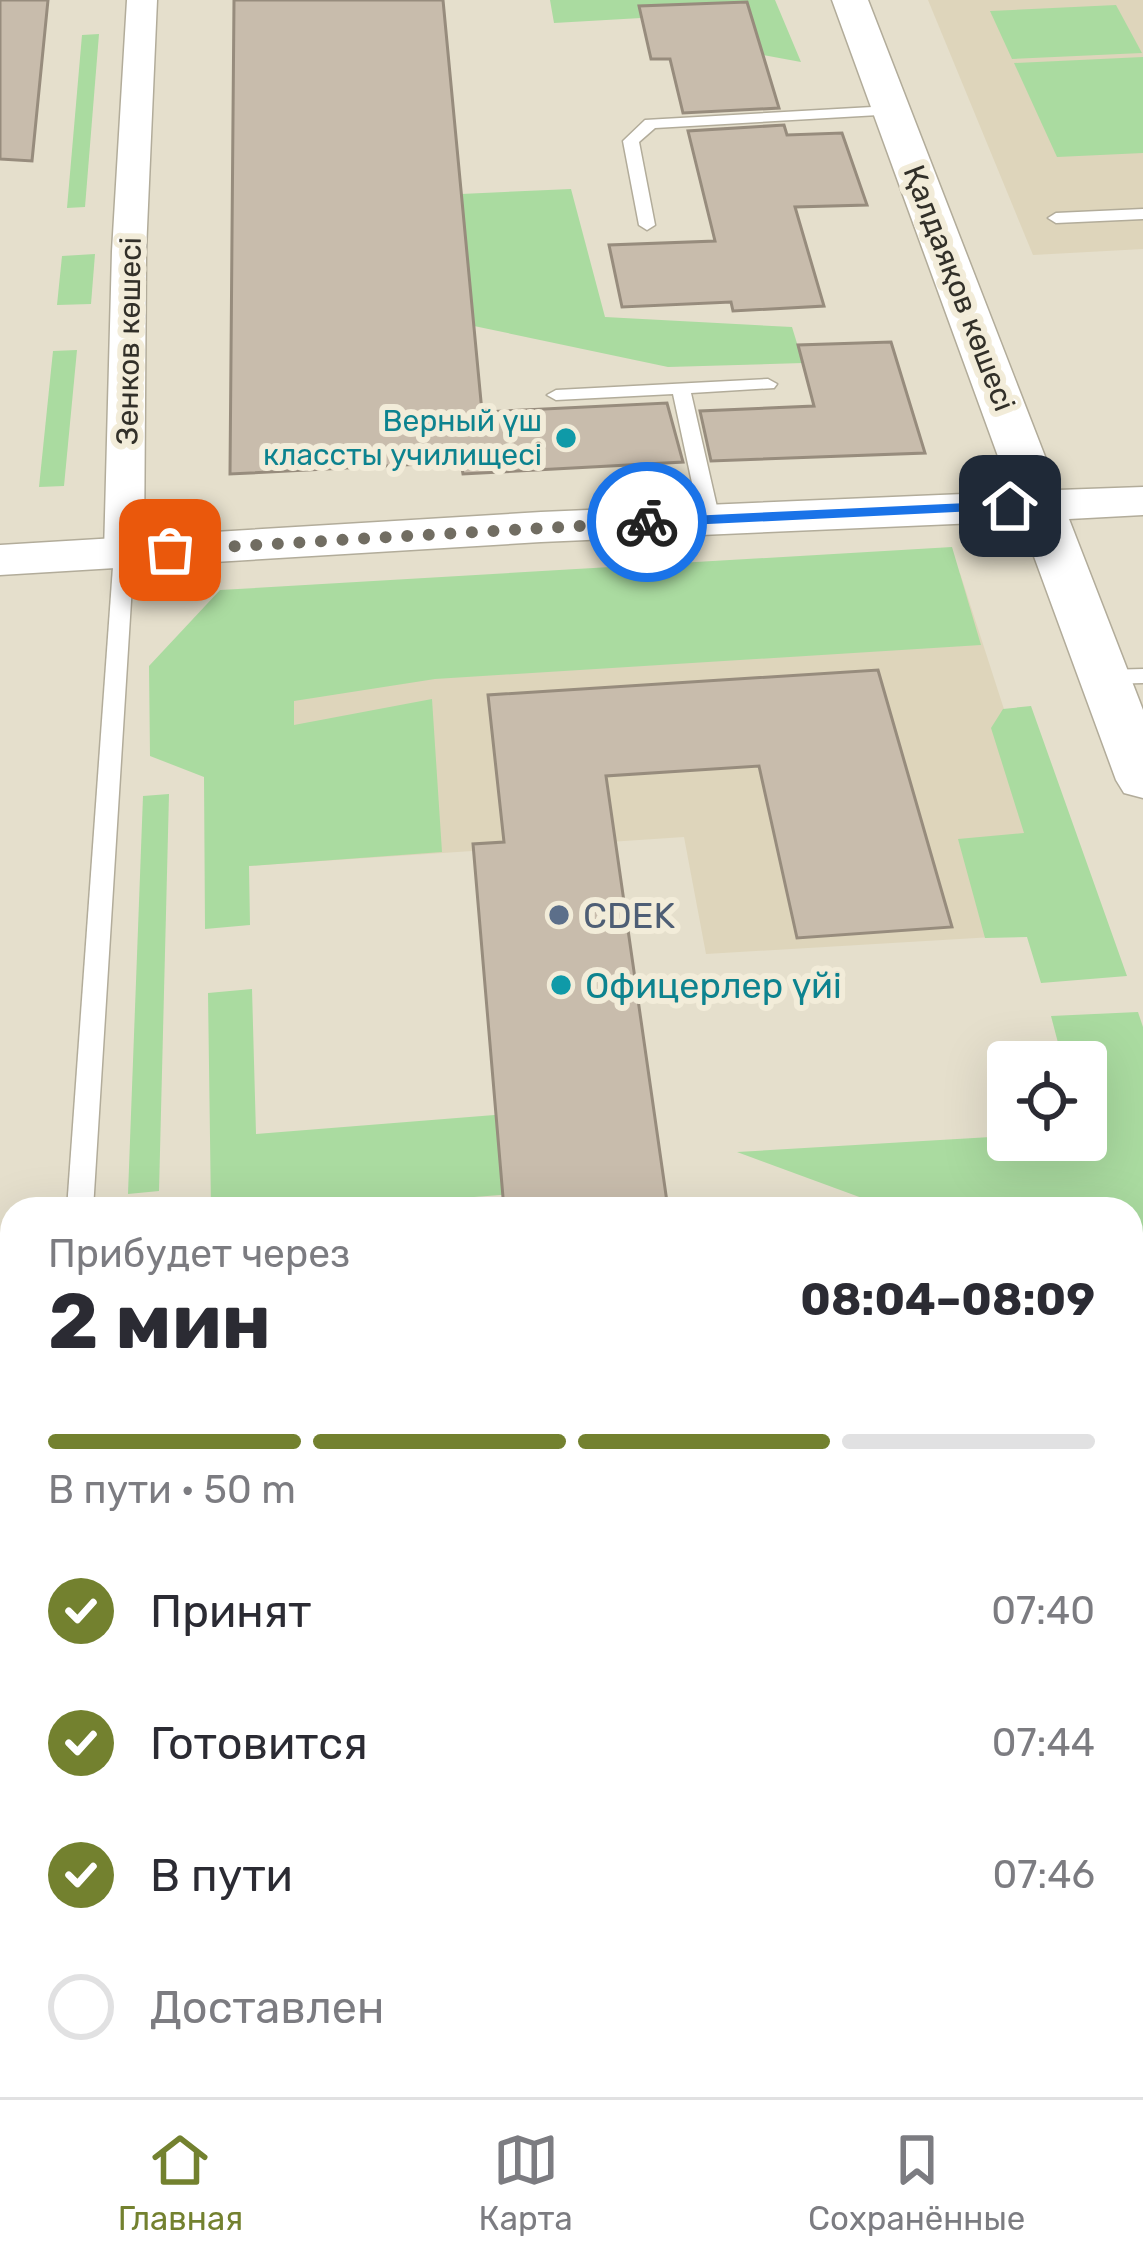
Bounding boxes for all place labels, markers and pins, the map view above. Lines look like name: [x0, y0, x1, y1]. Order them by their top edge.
place label: Верный үш классты училищесі: [263, 403, 542, 473]
marker: Верный үш классты училищесі: [553, 425, 579, 451]
pin: [959, 455, 1061, 557]
pin: [119, 499, 221, 601]
place label: CDEK: [583, 894, 676, 937]
marker: CDEK: [546, 902, 572, 928]
place label: Офицерлер үйі: [585, 964, 842, 1007]
marker: Офицерлер үйі: [548, 972, 574, 998]

